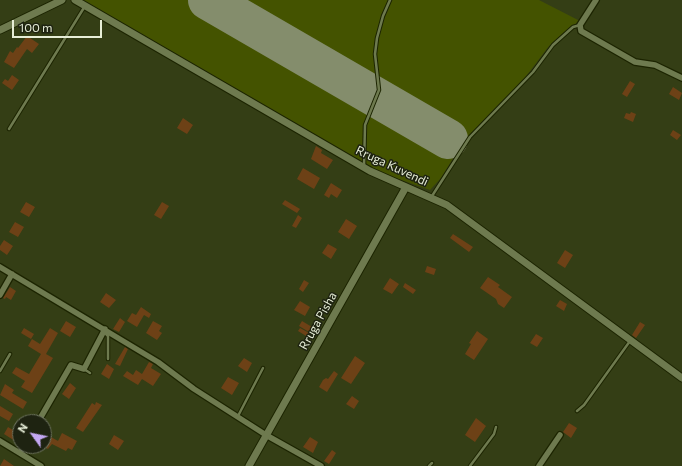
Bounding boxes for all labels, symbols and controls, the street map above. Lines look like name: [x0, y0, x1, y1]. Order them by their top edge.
scale bar: [14, 12, 104, 38]
text: 100 m: [19, 20, 53, 34]
street label: Rruga Kuvendi: [353, 143, 431, 189]
street label: Rruga Pisha: [296, 290, 340, 352]
north arrow: [12, 414, 52, 454]
text: N: [15, 421, 30, 435]

